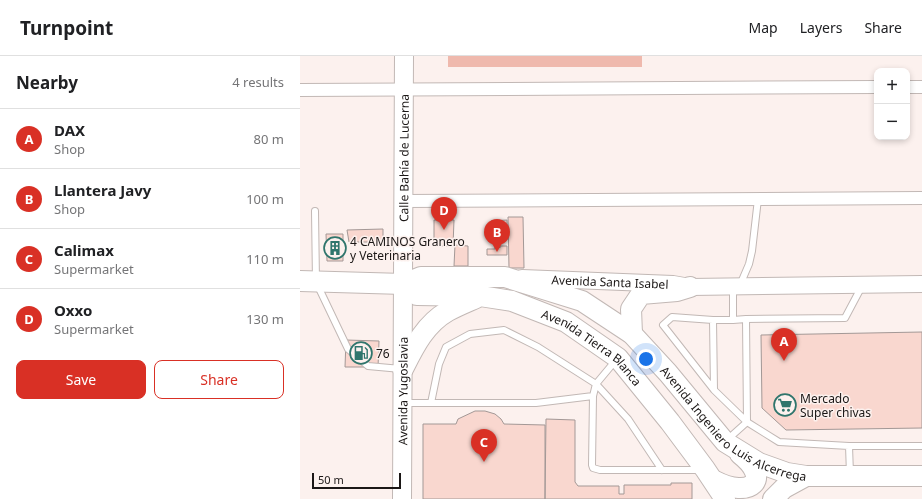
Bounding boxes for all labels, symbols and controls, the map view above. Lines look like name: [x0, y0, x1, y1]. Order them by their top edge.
text: Turnpoint: [20, 15, 113, 41]
text: Map: [749, 18, 778, 37]
text: Layers: [800, 18, 842, 37]
text: Share: [864, 18, 902, 37]
map controls: [874, 68, 910, 140]
button: +: [874, 68, 910, 104]
text: Nearby: [16, 71, 78, 94]
text: 4 results: [232, 73, 284, 91]
street label: Calle Bahía de Lucerna: [395, 94, 412, 222]
button: −: [874, 104, 910, 140]
text: DAX: [54, 120, 85, 140]
text: A: [25, 130, 34, 148]
text: 80 m: [254, 130, 284, 148]
text: Shop: [54, 140, 85, 158]
text: Llantera Javy: [54, 180, 151, 200]
text: B: [25, 190, 33, 208]
text: 100 m: [246, 190, 284, 208]
pin: D: [431, 197, 457, 230]
text: Shop: [54, 200, 85, 218]
pin: B: [484, 219, 510, 252]
place label: 4 CAMINOS Granero y Veterinaria: [350, 233, 465, 264]
building icon: 4 CAMINOS Granero y Veterinaria: [322, 235, 348, 261]
text: Calimax: [54, 240, 114, 260]
text: C: [25, 250, 33, 268]
text: 110 m: [246, 250, 284, 268]
text: Supermarket: [54, 260, 134, 278]
street label: Avenida Santa Isabel: [551, 271, 669, 292]
text: Oxxo: [54, 300, 92, 320]
street label: Avenida Tierra Blanca: [539, 305, 646, 389]
text: D: [24, 310, 34, 328]
text: 130 m: [246, 310, 284, 328]
text: Supermarket: [54, 320, 134, 338]
pin: A: [771, 328, 797, 361]
street label: Avenida Yugoslavia: [394, 337, 411, 445]
fuel station icon: 76: [348, 340, 374, 366]
place label: 76: [376, 345, 390, 362]
your location: [636, 349, 656, 369]
button: Save: [16, 360, 146, 399]
button: Share: [154, 360, 284, 399]
street label: Avenida Ingeniero Luis Alcerrega: [657, 362, 808, 484]
place label: Mercado Super chivas: [800, 390, 871, 421]
supermarket icon: Mercado Super chivas: [772, 392, 798, 418]
pin: C: [471, 429, 497, 462]
scale bar: [312, 471, 401, 490]
text: 50 m: [318, 472, 344, 487]

